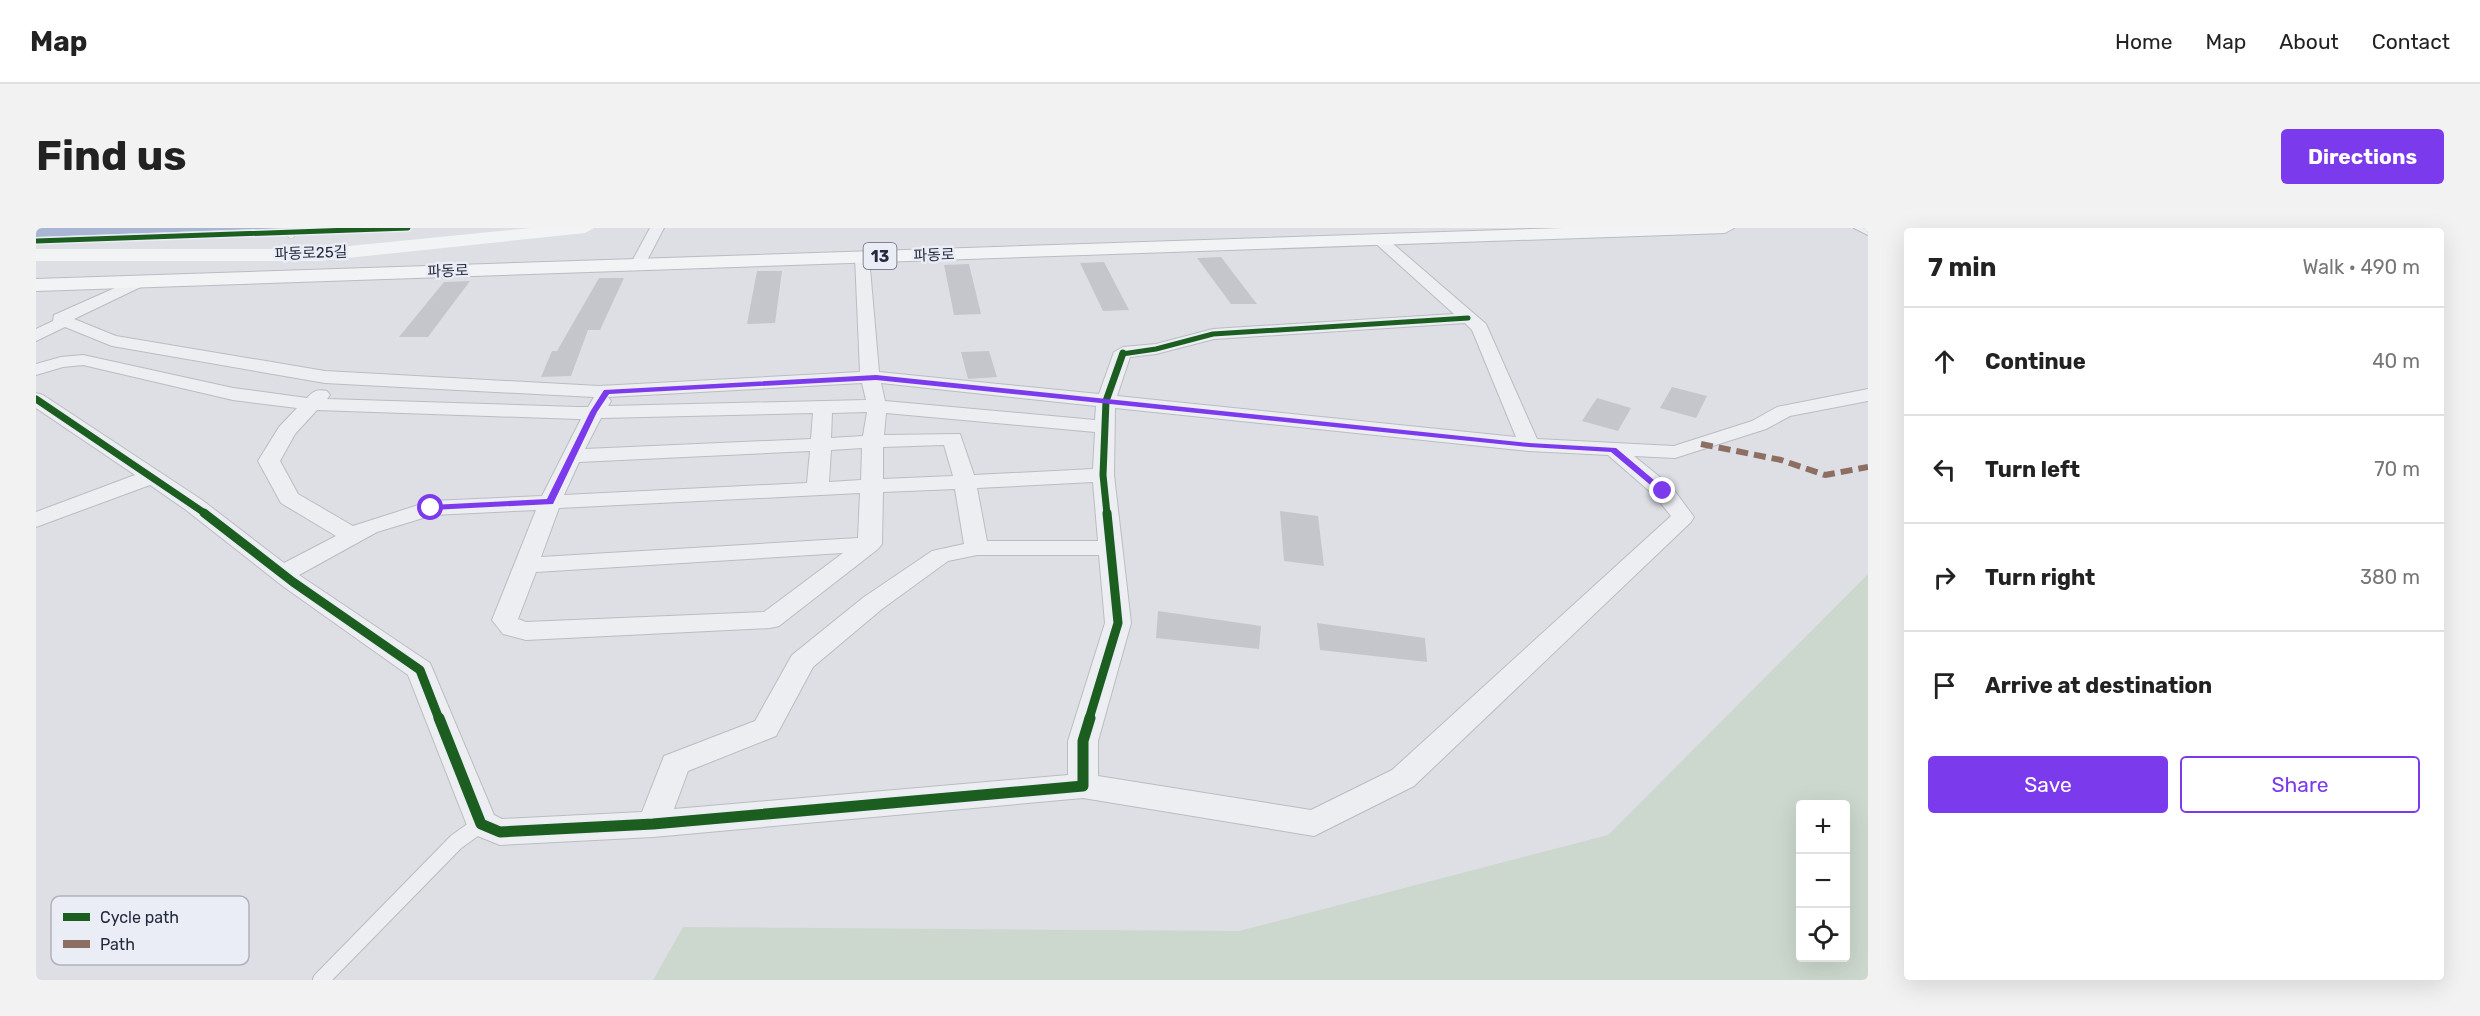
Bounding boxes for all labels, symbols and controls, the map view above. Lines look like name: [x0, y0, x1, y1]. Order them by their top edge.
text: Map: [30, 25, 87, 58]
text: Home: [2115, 29, 2172, 54]
text: Map: [2205, 29, 2246, 54]
text: About: [2279, 29, 2339, 54]
text: Contact: [2372, 29, 2450, 54]
button: Directions: [2281, 129, 2444, 184]
text: Find us: [36, 131, 187, 181]
street label: 파동로25길: [274, 243, 348, 263]
road number: 13: [864, 243, 896, 269]
street label: 파동로: [913, 245, 955, 265]
text: 7 min: [1928, 252, 1996, 283]
text: Walk · 490 m: [2302, 255, 2420, 279]
street label: 파동로: [427, 261, 469, 281]
icon: ahead: [1928, 345, 1961, 378]
text: Continue: [1985, 348, 2086, 375]
text: 40 m: [2372, 349, 2420, 373]
icon: left: [1928, 453, 1961, 486]
text: Turn left: [1985, 456, 2080, 483]
text: 70 m: [2374, 457, 2420, 481]
route end: [1649, 477, 1675, 503]
route start: [417, 494, 443, 520]
icon: right: [1928, 561, 1961, 594]
text: Turn right: [1985, 564, 2095, 591]
text: 380 m: [2360, 565, 2420, 589]
icon: arrive: [1928, 669, 1961, 702]
text: Arrive at destination: [1985, 672, 2212, 699]
button: Save: [1928, 756, 2168, 813]
button: Share: [2180, 756, 2420, 813]
map controls: [1796, 800, 1850, 962]
button: +: [1796, 800, 1850, 854]
button: −: [1796, 854, 1850, 908]
legend: [51, 896, 249, 965]
text: Cycle path: [100, 908, 179, 927]
button: locate: [1796, 908, 1850, 962]
text: Path: [100, 935, 135, 954]

